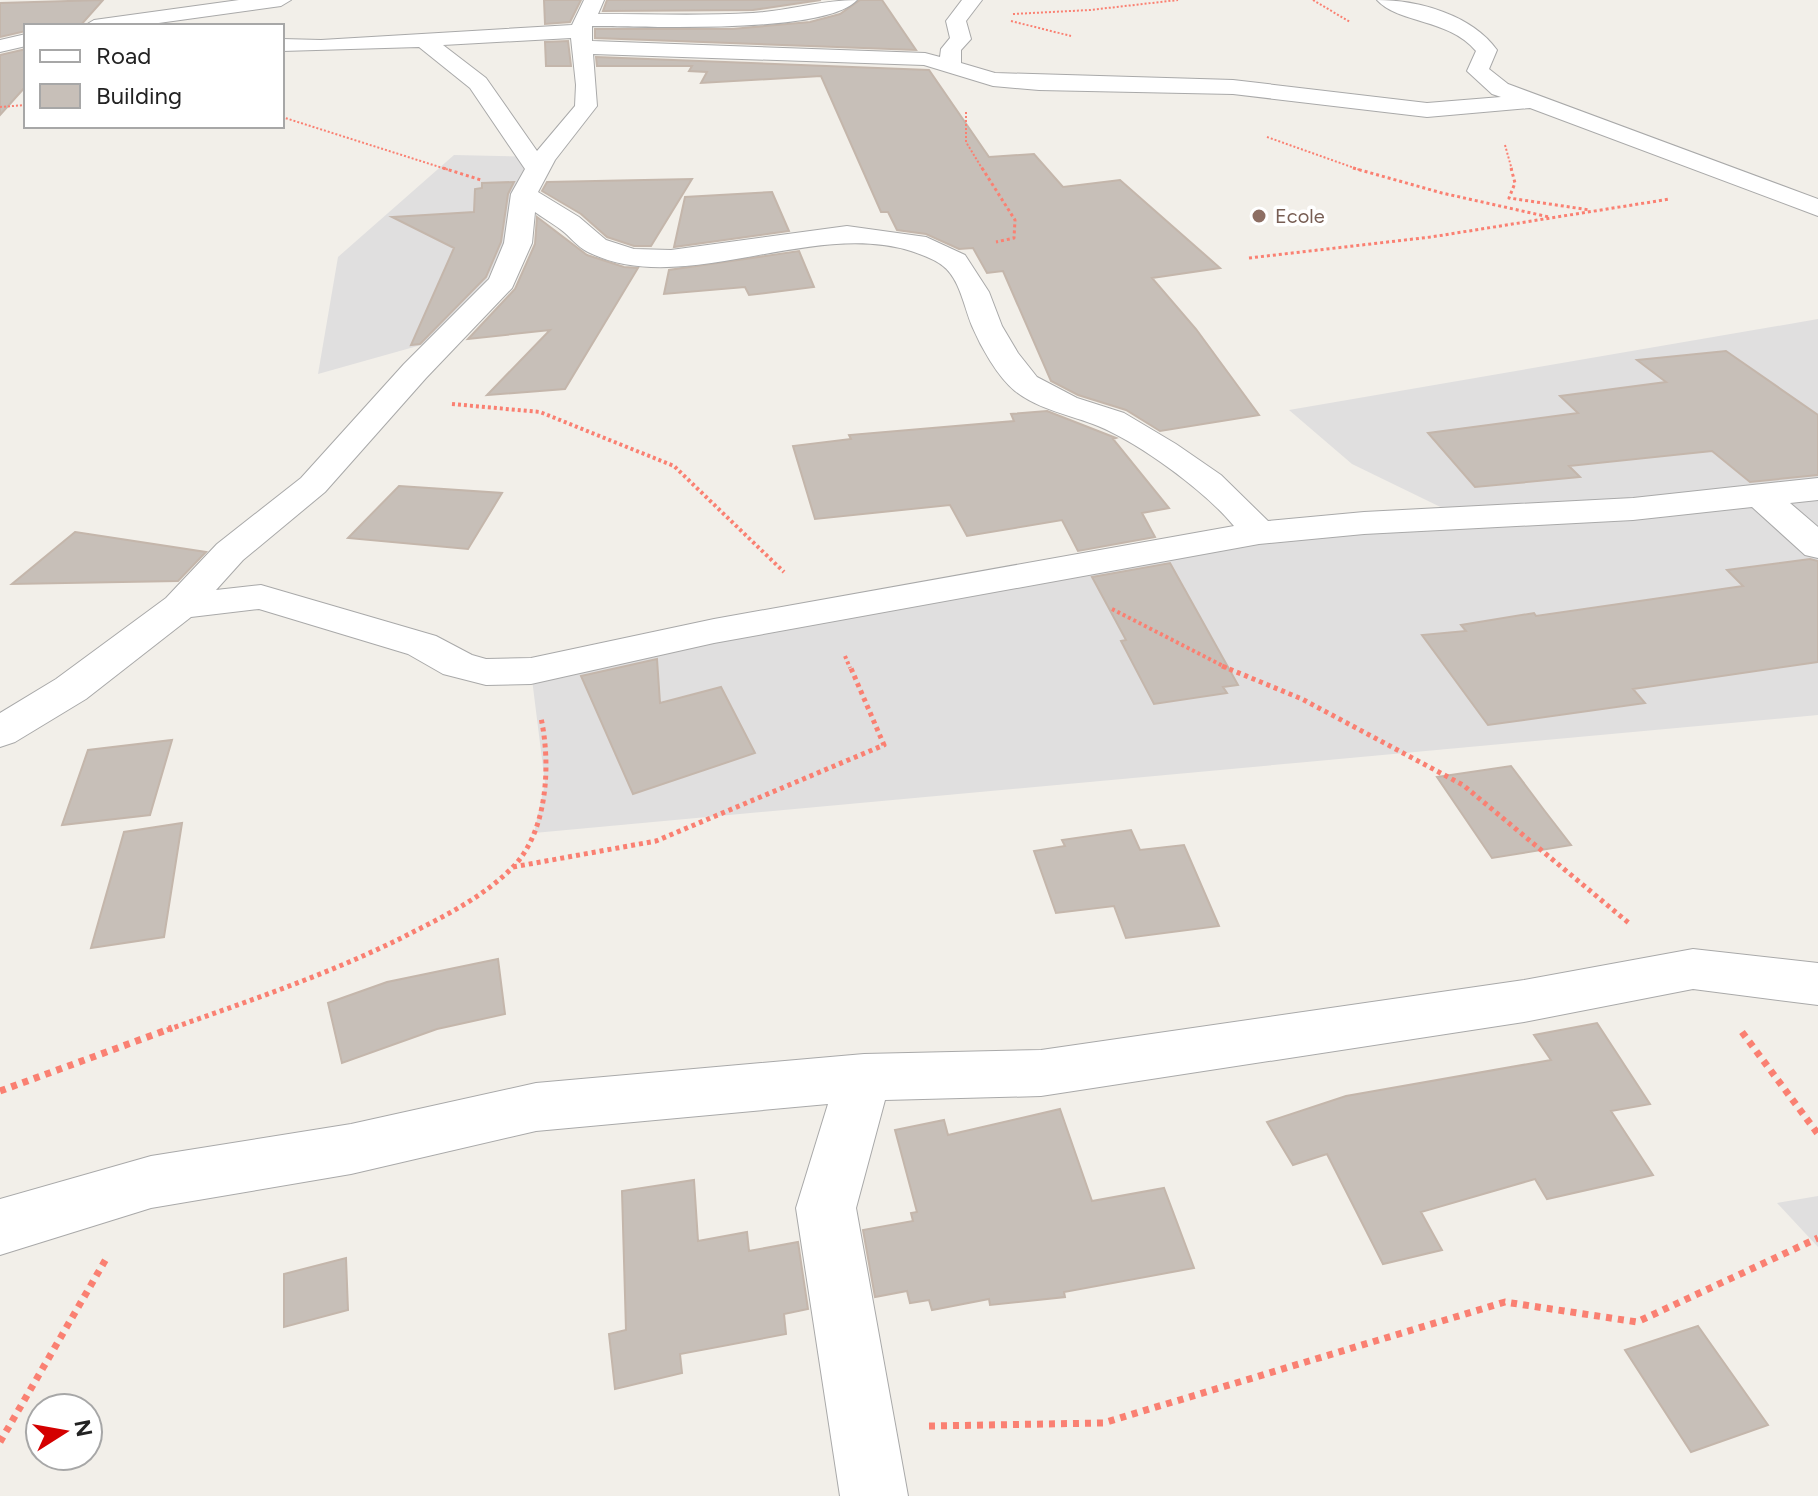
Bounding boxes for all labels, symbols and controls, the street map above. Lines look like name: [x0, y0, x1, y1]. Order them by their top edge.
legend: [24, 24, 284, 128]
text: Road: [96, 41, 151, 70]
text: Building: [96, 81, 182, 110]
place label: Ecole: [1275, 204, 1325, 228]
marker: Ecole: [1250, 207, 1268, 225]
north arrow: [24, 1392, 104, 1472]
text: N: [68, 1417, 98, 1439]

